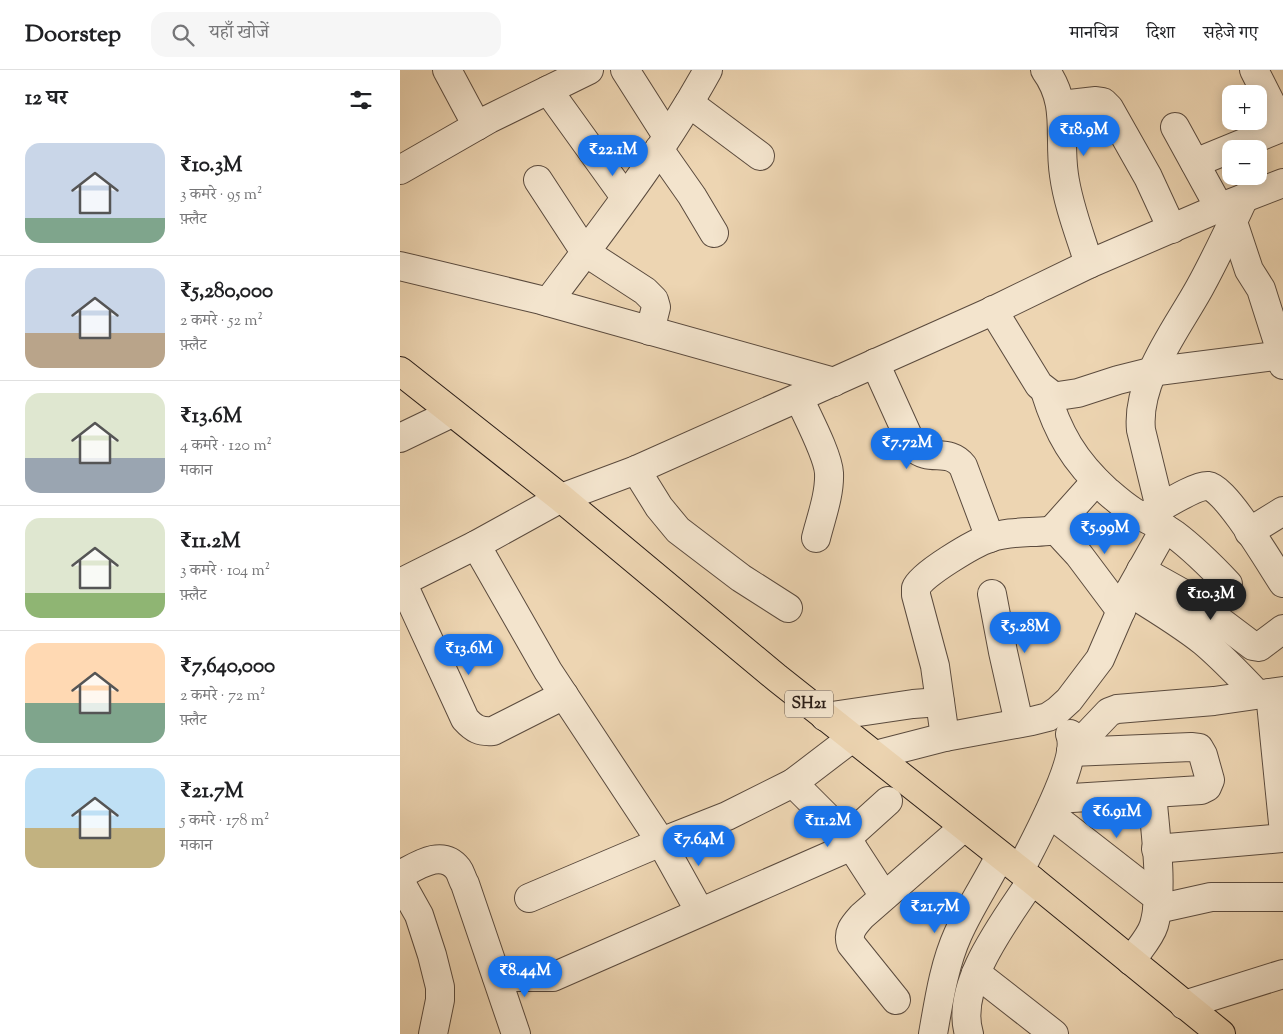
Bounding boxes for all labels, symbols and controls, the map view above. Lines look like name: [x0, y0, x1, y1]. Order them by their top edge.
search box: [151, 12, 501, 57]
text: Doorstep: [25, 18, 121, 52]
text: यहाँ खोजें: [209, 20, 269, 47]
icon: search: [169, 21, 197, 49]
text: मानचित्र: [1070, 21, 1118, 47]
text: दिशा: [1146, 21, 1175, 47]
text: सहेजे गए: [1203, 21, 1258, 47]
text: 12 घर: [25, 84, 67, 114]
map controls: [1222, 85, 1267, 185]
button: +: [1222, 85, 1267, 130]
icon: filters: [347, 86, 375, 114]
pin: ₹18.9M: [1043, 114, 1125, 157]
text: ₹18.9M: [1060, 119, 1108, 142]
pin: ₹22.1M: [572, 134, 654, 177]
text: ₹22.1M: [589, 139, 637, 162]
button: −: [1222, 140, 1267, 185]
text: ₹10.3M: [180, 151, 242, 181]
icon: home: [65, 163, 125, 223]
text: 3 कमरे · 95 m²: [180, 184, 262, 207]
text: फ़्लैट: [180, 209, 207, 232]
text: ₹5,280,000: [180, 277, 273, 307]
icon: home: [65, 288, 125, 348]
text: 2 कमरे · 52 m²: [180, 310, 263, 333]
text: फ़्लैट: [180, 335, 207, 358]
text: ₹13.6M: [180, 402, 242, 432]
icon: home: [65, 413, 125, 473]
pin: ₹7.72M: [866, 428, 948, 470]
text: ₹7.72M: [882, 432, 932, 455]
text: 4 कमरे · 120 m²: [180, 435, 272, 458]
text: मकान: [180, 460, 212, 483]
pin: ₹5.99M: [1064, 512, 1146, 555]
text: ₹5.99M: [1081, 517, 1129, 540]
text: ₹11.2M: [180, 527, 241, 557]
icon: home: [65, 538, 125, 598]
text: 3 कमरे · 104 m²: [180, 560, 270, 583]
pin: ₹10.3M: [1170, 578, 1252, 621]
text: ₹10.3M: [1187, 583, 1235, 606]
text: फ़्लैट: [180, 585, 207, 608]
pin: ₹5.28M: [984, 612, 1066, 654]
text: ₹5.28M: [1001, 616, 1049, 639]
pin: ₹13.6M: [428, 634, 510, 676]
text: ₹13.6M: [445, 638, 493, 661]
text: ₹7,640,000: [180, 652, 275, 682]
icon: home: [65, 663, 125, 723]
text: 2 कमरे · 72 m²: [180, 685, 265, 708]
road number: SH21: [785, 690, 833, 718]
text: फ़्लैट: [180, 710, 207, 733]
text: ₹21.7M: [180, 777, 244, 807]
icon: home: [65, 788, 125, 848]
pin: ₹6.91M: [1076, 796, 1158, 839]
text: ₹6.91M: [1093, 801, 1141, 824]
pin: ₹11.2M: [787, 806, 869, 848]
text: 5 कमरे · 178 m²: [180, 810, 269, 833]
text: ₹11.2M: [805, 810, 851, 833]
pin: ₹7.64M: [658, 824, 740, 867]
text: ₹7.64M: [674, 829, 724, 852]
text: मकान: [180, 835, 212, 858]
pin: ₹21.7M: [894, 892, 976, 934]
text: ₹21.7M: [911, 896, 959, 919]
pin: ₹8.44M: [484, 956, 566, 998]
text: ₹8.44M: [499, 960, 551, 983]

